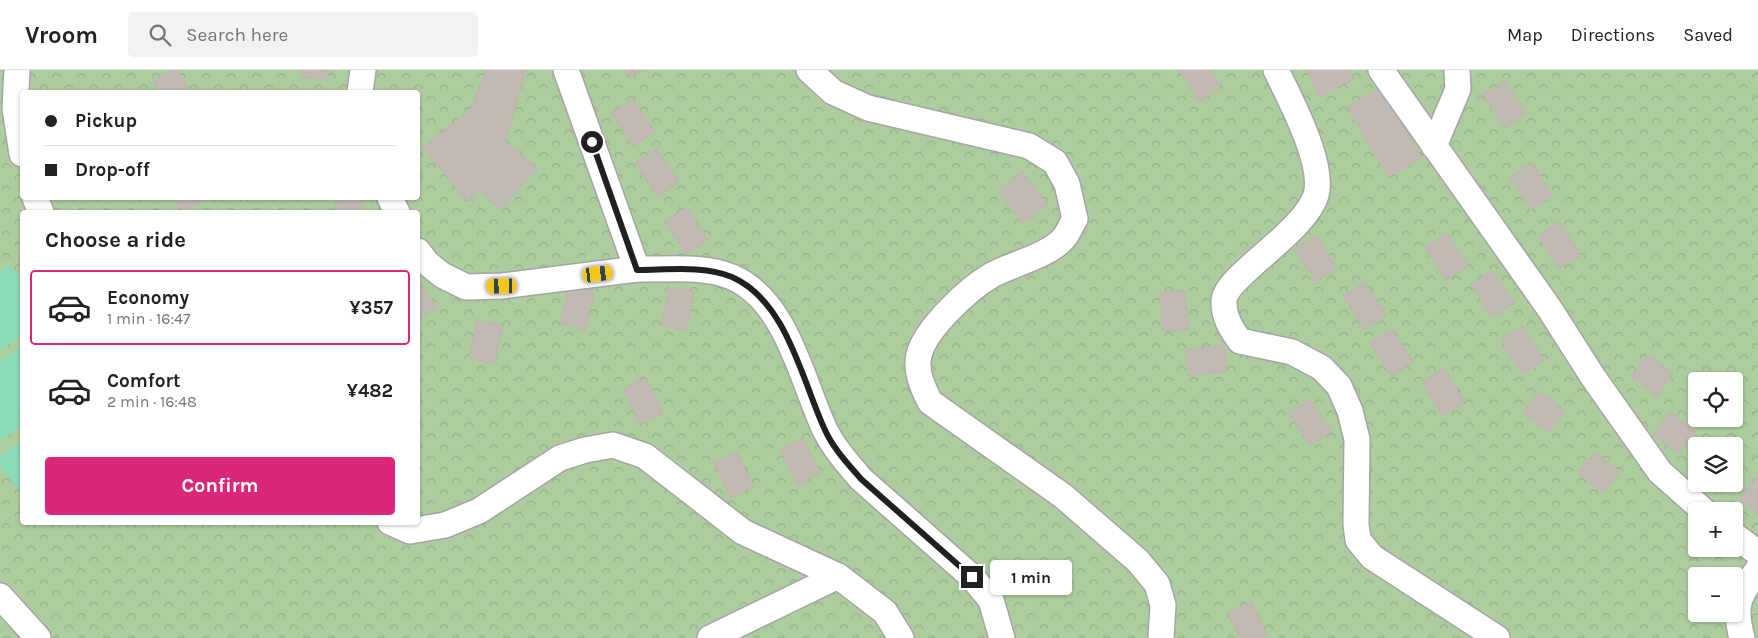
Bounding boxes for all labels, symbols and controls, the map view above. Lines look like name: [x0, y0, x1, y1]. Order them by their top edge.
search box: [128, 12, 478, 57]
text: Vroom: [25, 21, 98, 49]
icon: search: [146, 21, 174, 49]
text: Search here: [186, 24, 288, 46]
text: Map: [1507, 24, 1543, 46]
text: Directions: [1571, 24, 1655, 46]
text: Saved: [1683, 24, 1733, 46]
text: Pickup: [75, 110, 137, 132]
route start: [581, 131, 603, 153]
text: Drop-off: [75, 159, 150, 181]
text: Choose a ride: [45, 227, 186, 253]
car: [582, 265, 613, 283]
car: [486, 278, 517, 294]
icon: car: [47, 285, 92, 330]
text: Economy: [107, 287, 189, 309]
text: ¥357: [350, 297, 393, 319]
text: 1 min · 16:47: [107, 309, 191, 328]
icon: car: [47, 368, 92, 413]
text: Comfort: [107, 370, 181, 392]
map controls: [1688, 372, 1743, 622]
button: locate: [1688, 372, 1743, 427]
text: ¥482: [347, 380, 393, 402]
text: 2 min · 16:48: [107, 392, 197, 411]
button: layers: [1688, 437, 1743, 492]
button: Confirm: [45, 457, 395, 515]
button: +: [1688, 502, 1743, 557]
callout: 1 min: [990, 560, 1072, 594]
route end: [961, 566, 983, 588]
button: −: [1688, 567, 1743, 622]
text: 1 min: [1011, 568, 1051, 587]

